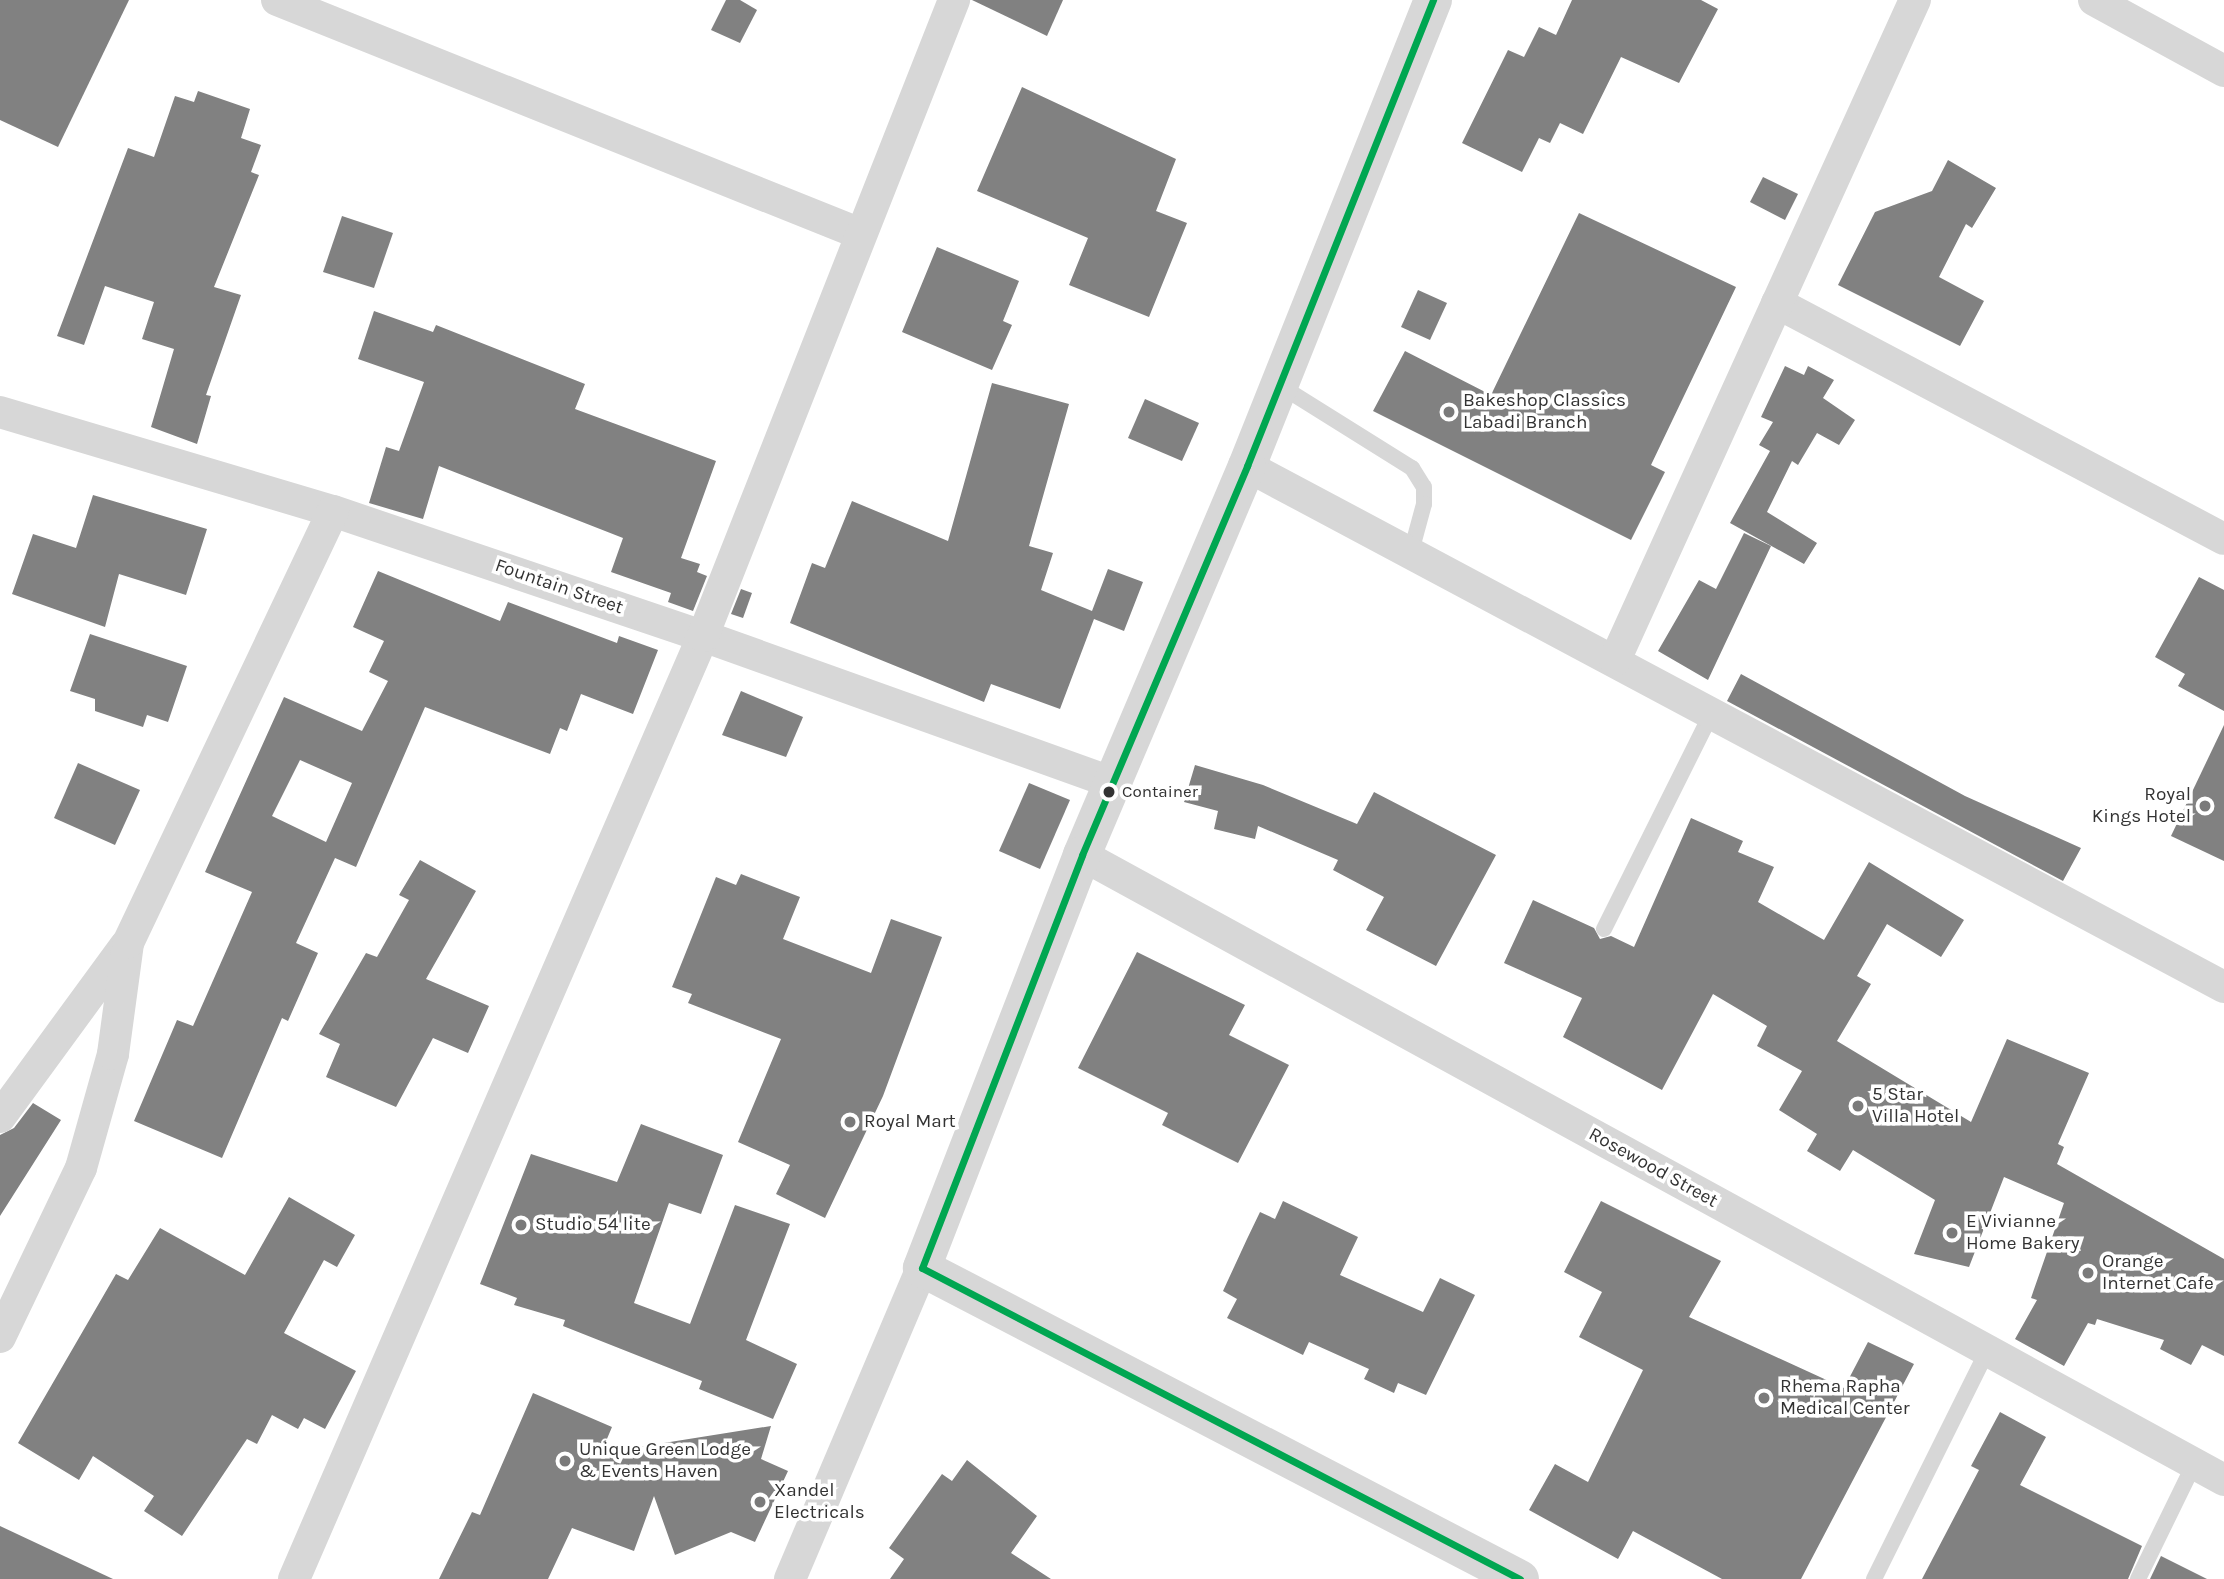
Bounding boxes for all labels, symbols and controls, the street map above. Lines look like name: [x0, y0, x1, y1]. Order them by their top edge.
place label: Bakeshop Classics Labadi Branch: [1463, 390, 1626, 434]
marker: Bakeshop Classics Labadi Branch: [1441, 404, 1457, 420]
street label: Fountain Street: [492, 554, 626, 620]
place label: Container: [1122, 782, 1198, 802]
place label: Royal Kings Hotel: [2092, 784, 2191, 828]
marker: Container: [1102, 785, 1116, 799]
marker: Royal Kings Hotel: [2197, 798, 2213, 814]
place label: 5 Star Villa Hotel: [1872, 1084, 1959, 1128]
marker: 5 Star Villa Hotel: [1850, 1098, 1866, 1114]
place label: Royal Mart: [864, 1111, 956, 1133]
marker: Royal Mart: [842, 1114, 858, 1130]
street label: Rosewood Street: [1584, 1123, 1722, 1213]
place label: E Vivianne Home Bakery: [1966, 1211, 2080, 1255]
place label: Studio 54 lite: [535, 1214, 651, 1236]
marker: Studio 54 lite: [513, 1217, 529, 1233]
marker: E Vivianne Home Bakery: [1944, 1225, 1960, 1241]
place label: Orange Internet Cafe: [2102, 1251, 2214, 1295]
marker: Orange Internet Cafe: [2080, 1265, 2096, 1281]
place label: Rhema Rapha Medical Center: [1780, 1376, 1910, 1420]
marker: Rhema Rapha Medical Center: [1754, 1388, 1774, 1408]
place label: Unique Green Lodge & Events Haven: [579, 1439, 751, 1483]
marker: Unique Green Lodge & Events Haven: [557, 1453, 573, 1469]
place label: Xandel Electricals: [774, 1480, 865, 1524]
marker: Xandel Electricals: [752, 1494, 768, 1510]

